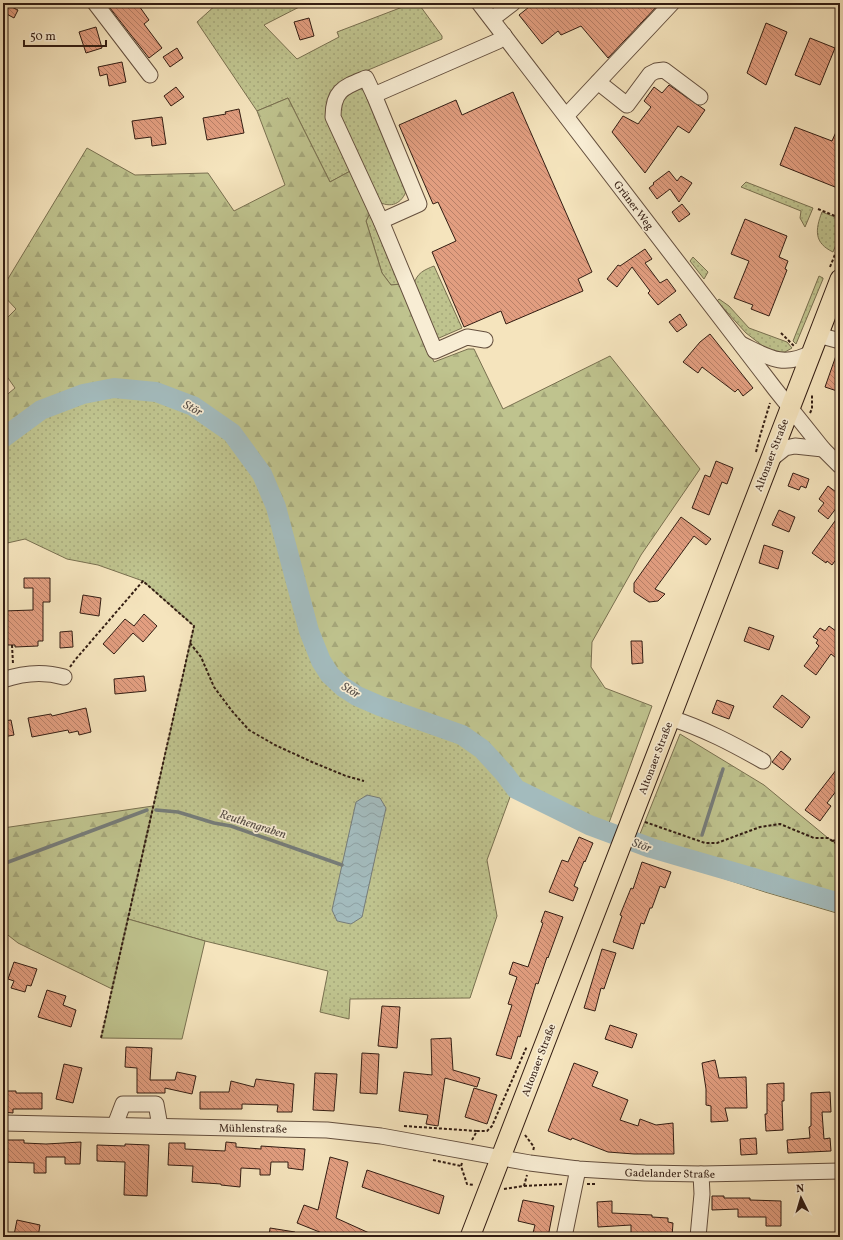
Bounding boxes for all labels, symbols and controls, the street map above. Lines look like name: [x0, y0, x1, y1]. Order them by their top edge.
scale bar: [24, 22, 106, 48]
text: 50 m: [30, 29, 56, 45]
street label: Grüner Weg: [609, 178, 657, 234]
water label: Stör: [180, 397, 205, 421]
street label: Altonaer Straße: [752, 417, 793, 494]
water label: Stör: [338, 679, 363, 703]
street label: Altonaer Straße: [636, 720, 677, 797]
water label: Reuthengraben: [217, 807, 288, 843]
water label: Stör: [630, 835, 654, 857]
street label: Altonaer Straße: [519, 1022, 560, 1099]
street label: Mühlenstraße: [219, 1121, 287, 1138]
street label: Gadelander Straße: [625, 1166, 715, 1183]
north arrow: [781, 1178, 821, 1218]
text: N: [796, 1182, 805, 1197]

